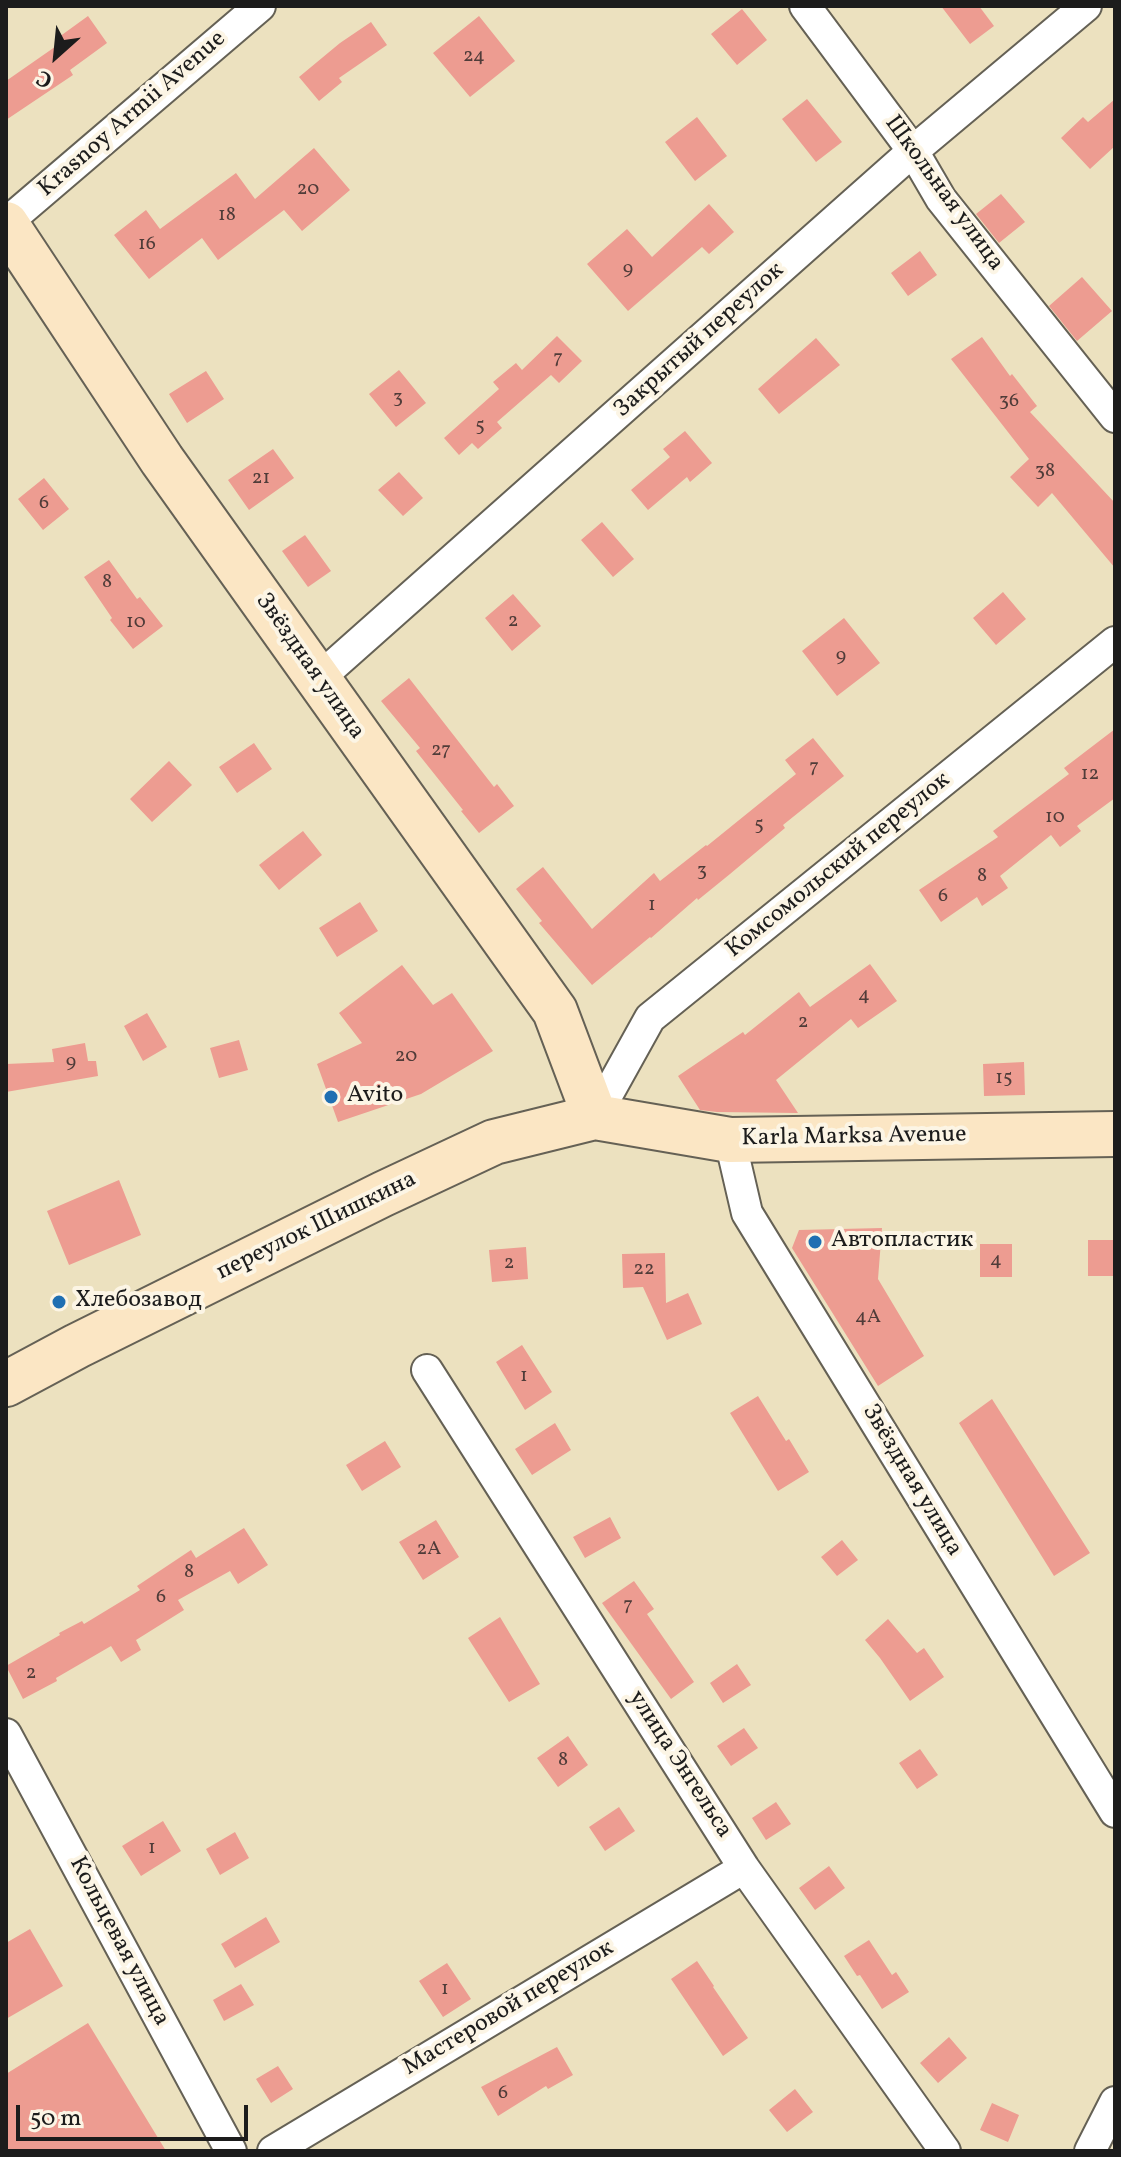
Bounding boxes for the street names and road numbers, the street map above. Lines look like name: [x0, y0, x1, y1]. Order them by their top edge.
street label: Krasnoy Armii Avenue: [33, 26, 233, 204]
street label: Школьная улица: [877, 111, 1009, 277]
street label: Закрытый переулок: [609, 257, 791, 425]
street label: Звёздная улица: [248, 588, 370, 746]
street label: Комсомольский переулок: [721, 767, 957, 965]
street label: Karla Marksa Avenue: [741, 1122, 967, 1154]
street label: переулок Шишкина: [212, 1166, 422, 1288]
street label: Звёздная улица: [854, 1400, 968, 1562]
street label: улица Энгельса: [621, 1686, 737, 1844]
street label: Кольцевая улица: [61, 1853, 175, 2031]
street label: Мастеровой переулок: [398, 1935, 620, 2083]

